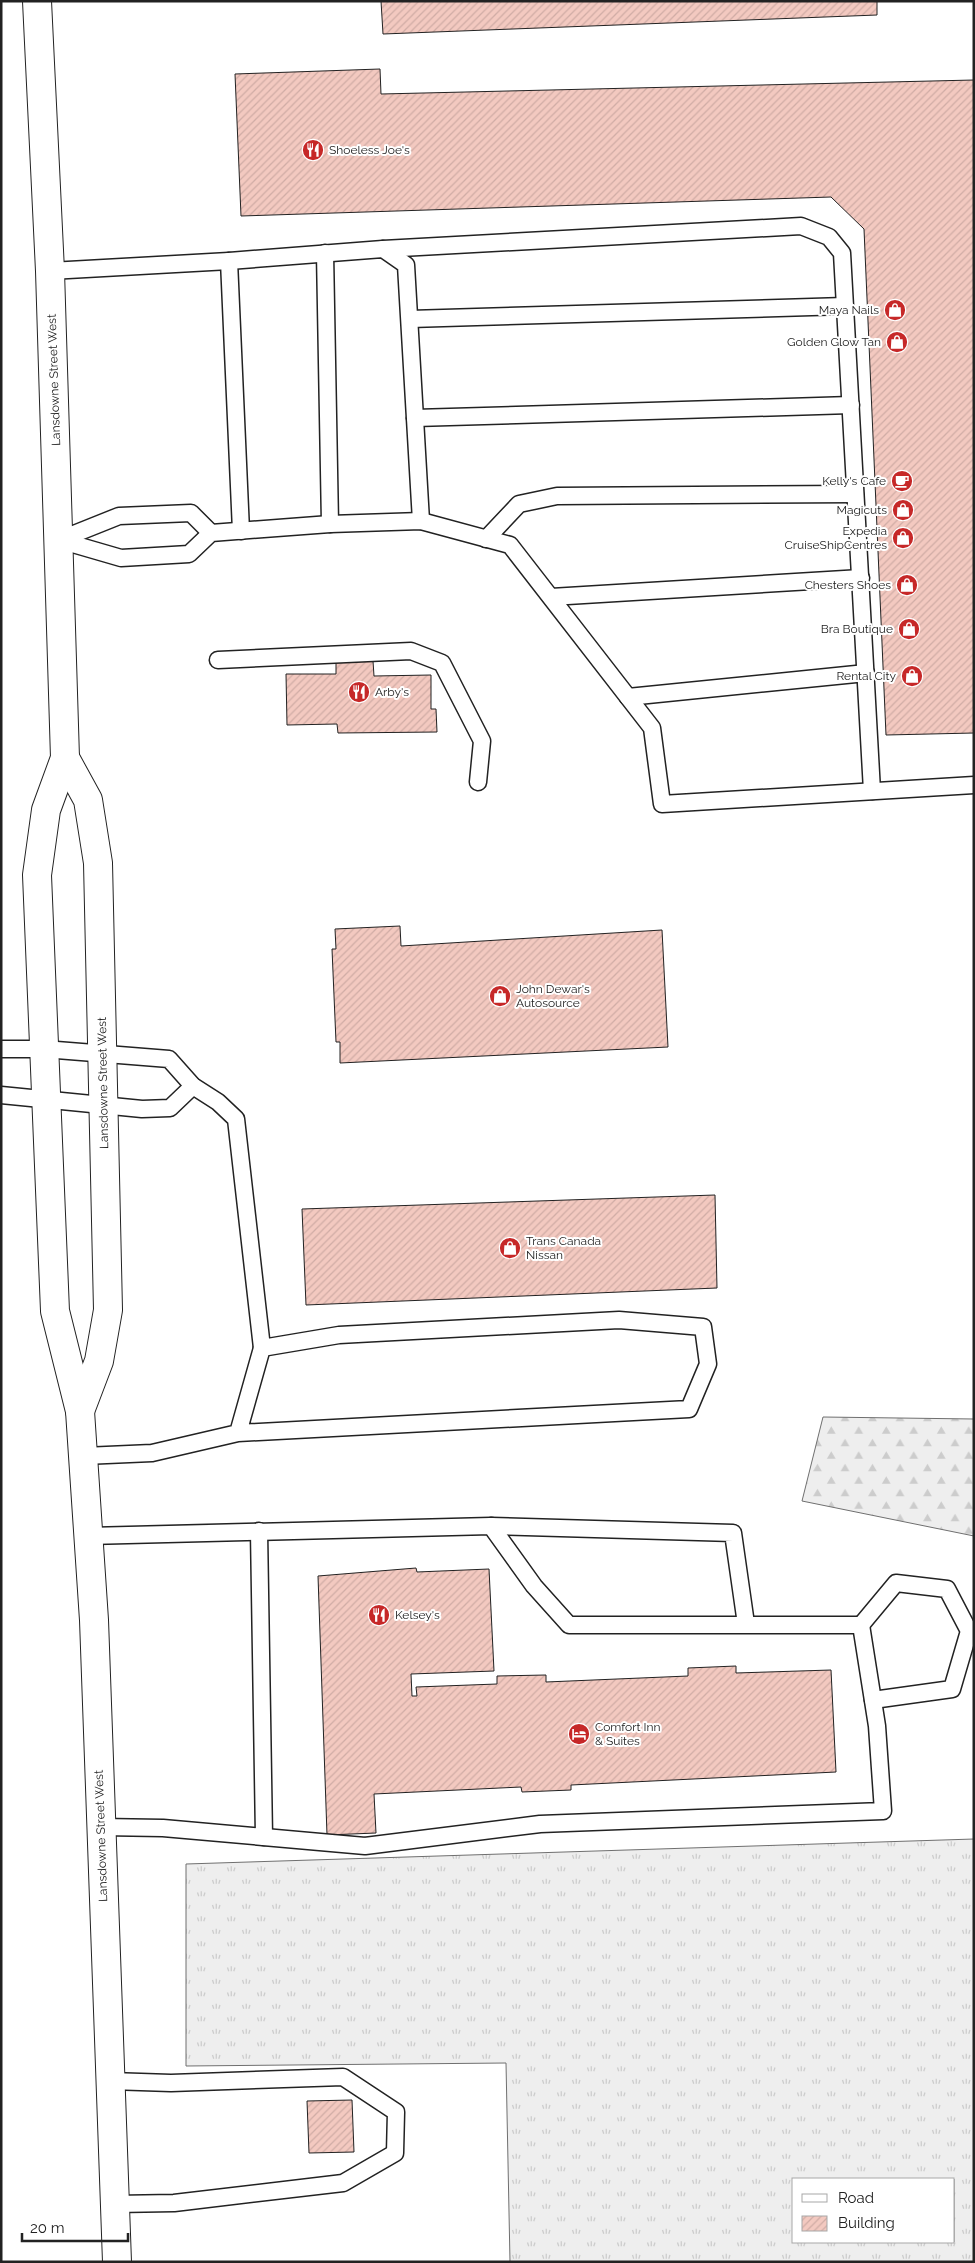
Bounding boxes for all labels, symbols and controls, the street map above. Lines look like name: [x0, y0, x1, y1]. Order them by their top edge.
restaurant icon: Shoeless Joe's: [301, 138, 325, 162]
place label: Shoeless Joe's: [329, 143, 410, 157]
shop icon: Maya Nails: [883, 298, 907, 322]
place label: Maya Nails: [819, 303, 879, 317]
street label: Lansdowne Street West: [45, 314, 63, 446]
shop icon: Golden Glow Tan: [885, 330, 909, 354]
place label: Golden Glow Tan: [787, 335, 881, 349]
cafe icon: Kelly's Cafe: [890, 469, 914, 493]
place label: Kelly's Cafe: [822, 474, 886, 488]
shop icon: Magicuts: [891, 498, 915, 522]
place label: Magicuts: [836, 503, 887, 517]
place label: Expedia CruiseShipCentres: [785, 524, 887, 552]
shop icon: Expedia CruiseShipCentres: [891, 526, 915, 550]
shop icon: Chesters Shoes: [895, 573, 919, 597]
place label: Chesters Shoes: [805, 578, 891, 592]
shop icon: Bra Boutique: [897, 617, 921, 641]
place label: Bra Boutique: [821, 622, 893, 636]
shop icon: Rental City: [900, 664, 924, 688]
place label: Rental City: [836, 669, 896, 683]
restaurant icon: Arby's: [347, 680, 371, 704]
place label: Arby's: [375, 685, 409, 699]
place label: John Dewar's Autosource: [516, 982, 590, 1010]
shop icon: John Dewar's Autosource: [488, 984, 512, 1008]
street label: Lansdowne Street West: [95, 1017, 111, 1149]
place label: Trans Canada Nissan: [526, 1234, 601, 1262]
shop icon: Trans Canada Nissan: [498, 1236, 522, 1260]
restaurant icon: Kelsey's: [367, 1603, 391, 1627]
place label: Kelsey's: [395, 1608, 440, 1622]
place label: Comfort Inn & Suites: [595, 1720, 661, 1748]
hotel icon: Comfort Inn & Suites: [567, 1722, 591, 1746]
street label: Lansdowne Street West: [92, 1770, 110, 1902]
legend: [792, 2178, 955, 2243]
text: Road: [838, 2189, 874, 2207]
scale bar: [22, 2210, 129, 2242]
text: Building: [838, 2214, 895, 2232]
text: 20 m: [30, 2219, 65, 2237]

